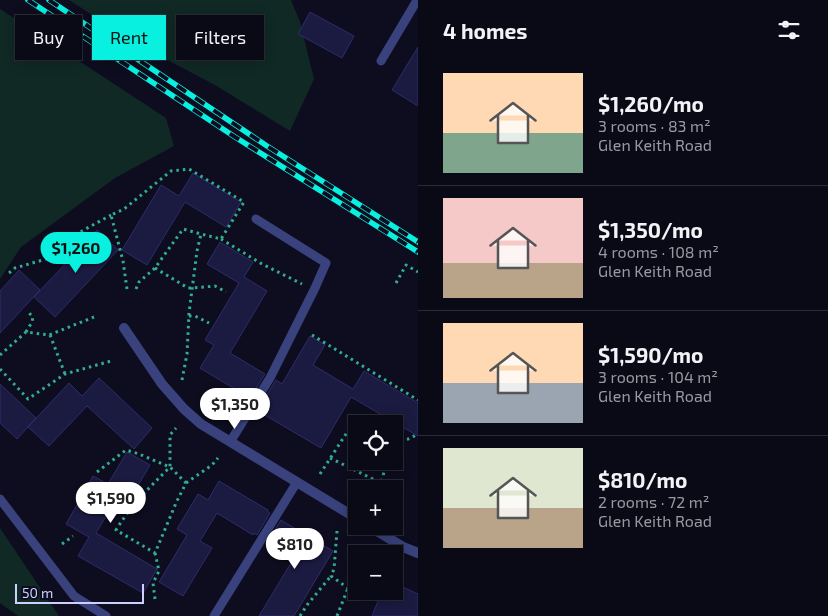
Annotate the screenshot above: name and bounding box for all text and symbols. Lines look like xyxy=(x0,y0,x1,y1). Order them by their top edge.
chip: Buy xyxy=(15,15,82,60)
chip: Rent xyxy=(92,15,166,60)
chip: Filters xyxy=(176,15,264,60)
icon: filters xyxy=(775,16,803,44)
text: 4 homes xyxy=(443,18,527,43)
text: $1,260/mo xyxy=(598,91,704,116)
icon: home xyxy=(483,93,543,153)
text: 3 rooms · 83 m² xyxy=(598,116,711,135)
text: Glen Keith Road xyxy=(598,135,712,154)
text: $1,350/mo xyxy=(598,217,703,242)
icon: home xyxy=(483,218,543,278)
pin: $1,260 xyxy=(35,232,117,274)
text: $1,260 xyxy=(52,238,100,257)
text: 4 rooms · 108 m² xyxy=(598,242,719,261)
text: Glen Keith Road xyxy=(598,261,712,280)
text: $1,590/mo xyxy=(598,342,703,367)
icon: home xyxy=(483,343,543,403)
text: 3 rooms · 104 m² xyxy=(598,367,718,386)
text: Glen Keith Road xyxy=(598,386,712,405)
pin: $1,350 xyxy=(194,388,276,430)
text: $1,350 xyxy=(211,394,259,413)
map controls xyxy=(348,415,403,600)
button: locate xyxy=(348,415,403,470)
text: $810/mo xyxy=(598,467,687,492)
icon: home xyxy=(483,468,543,528)
button: + xyxy=(348,480,403,535)
pin: $1,590 xyxy=(70,482,152,524)
text: $1,590 xyxy=(87,488,135,507)
text: 2 rooms · 72 m² xyxy=(598,492,709,511)
text: Glen Keith Road xyxy=(598,511,712,530)
pin: $810 xyxy=(265,528,325,570)
text: $810 xyxy=(277,534,313,553)
button: − xyxy=(348,545,403,600)
scale bar xyxy=(15,581,144,604)
text: 50 m xyxy=(22,584,53,601)

